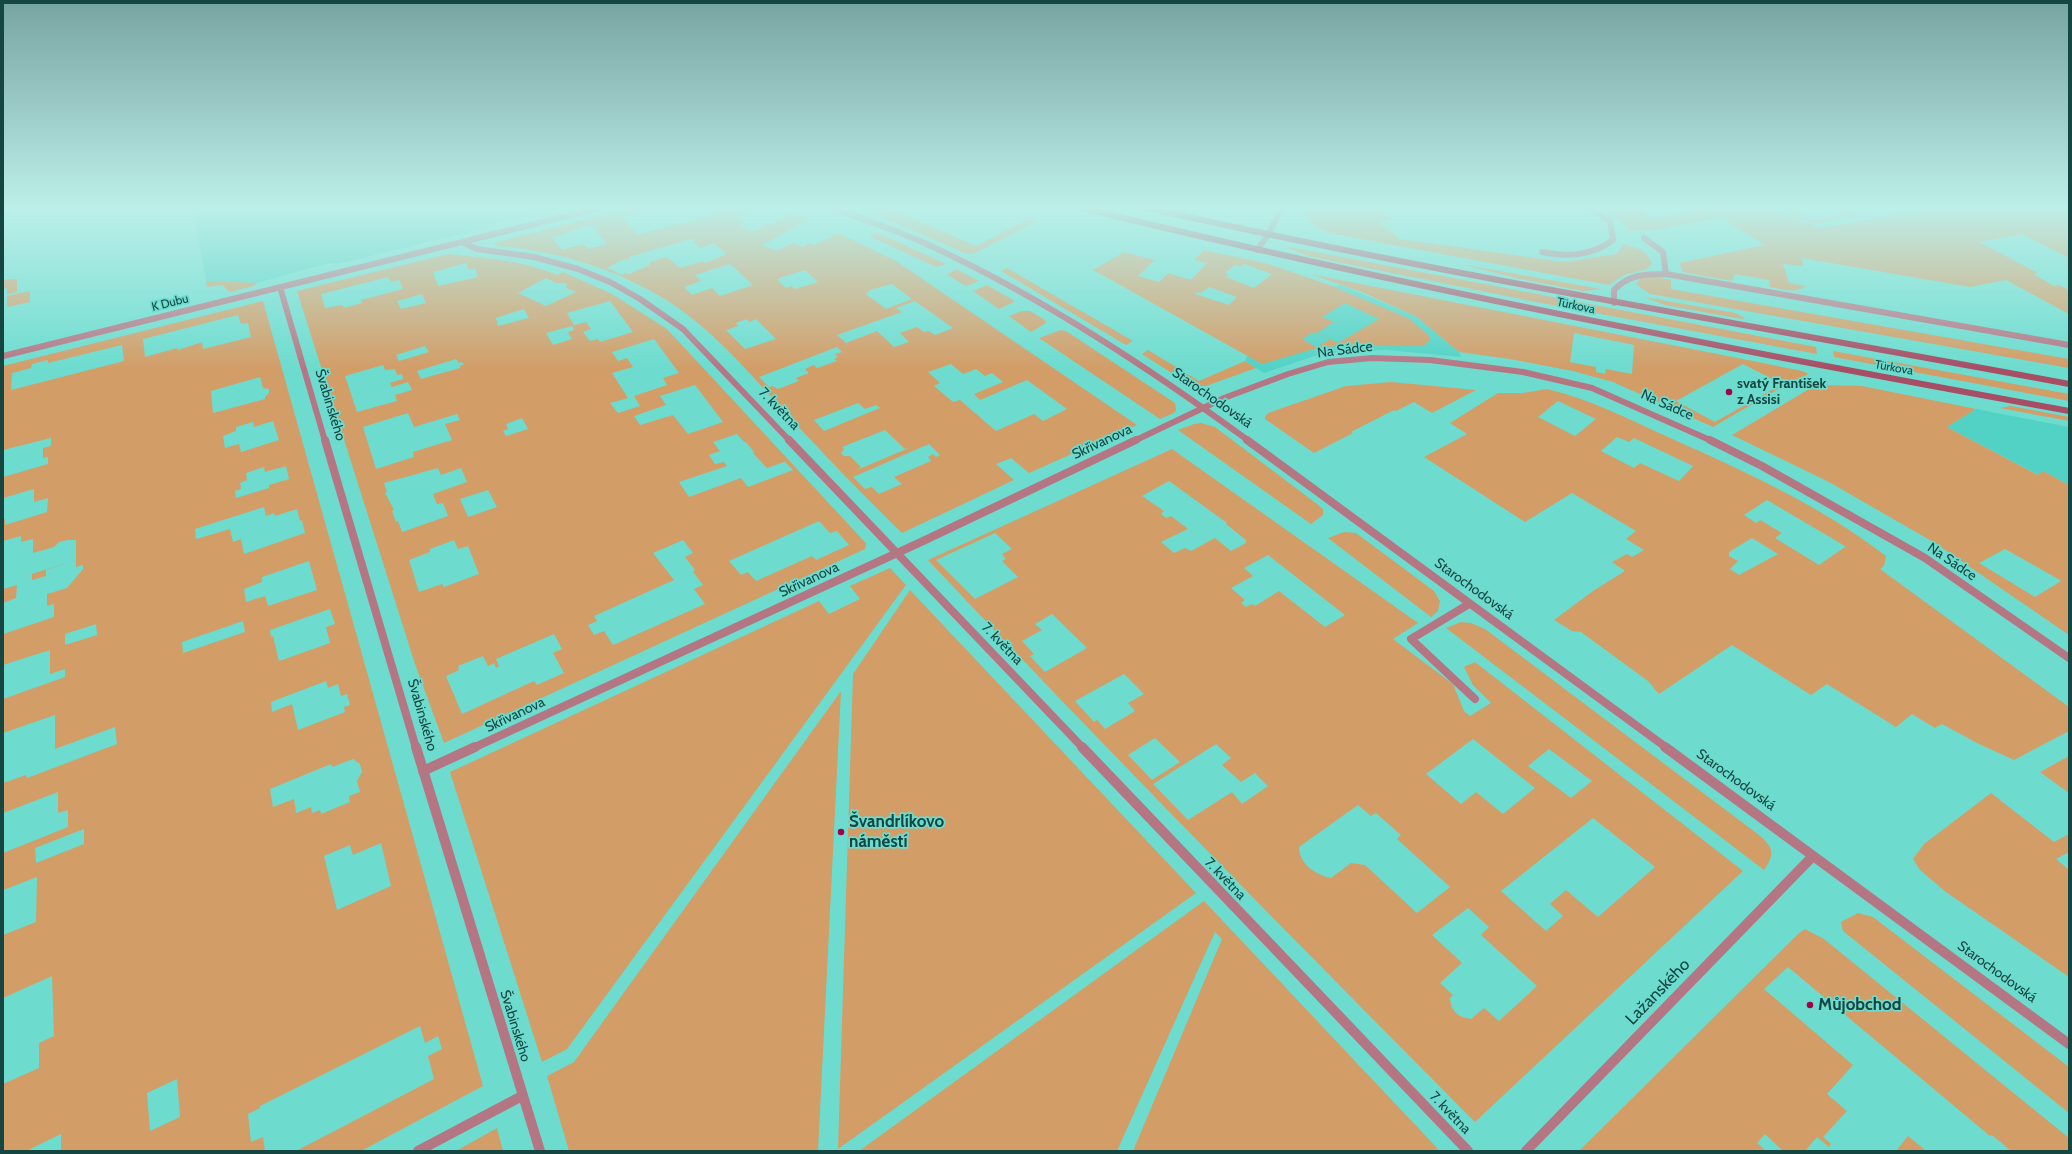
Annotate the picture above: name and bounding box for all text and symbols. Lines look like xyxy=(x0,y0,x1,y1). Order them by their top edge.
street label: K Dubu xyxy=(150,291,190,315)
street label: Türkova xyxy=(1556,295,1596,317)
street label: Na Sádce xyxy=(1316,338,1374,362)
street label: Türkova xyxy=(1874,358,1914,378)
street label: Starochodovská xyxy=(1169,364,1255,432)
street label: Švabinského xyxy=(311,367,349,443)
place label: svatý František z Assisi xyxy=(1737,376,1826,408)
street label: 7. května xyxy=(755,384,803,434)
street label: Na Sádce xyxy=(1638,386,1696,424)
marker: svatý František z Assisi xyxy=(1724,387,1734,397)
street label: Skřivanova xyxy=(1069,421,1135,463)
street label: Na Sádce xyxy=(1924,539,1980,585)
street label: Starochodovská xyxy=(1431,555,1517,623)
street label: Skřivanova xyxy=(776,559,842,601)
street label: 7. května xyxy=(978,619,1026,669)
street label: Švabinského xyxy=(404,677,440,753)
street label: Skřivanova xyxy=(482,694,548,736)
street label: Starochodovská xyxy=(1693,746,1779,814)
place label: Švandrlíkovo náměstí xyxy=(849,812,944,852)
marker: Švandrlíkovo náměstí xyxy=(836,827,846,837)
street label: 7. května xyxy=(1201,854,1249,904)
street label: Starochodovská xyxy=(1954,938,2040,1006)
street label: Lažanského xyxy=(1622,955,1694,1029)
street label: Švabinského xyxy=(496,988,534,1064)
place label: Můjobchod xyxy=(1818,995,1902,1015)
marker: Můjobchod xyxy=(1805,1000,1815,1010)
street label: 7. května xyxy=(1426,1088,1474,1138)

